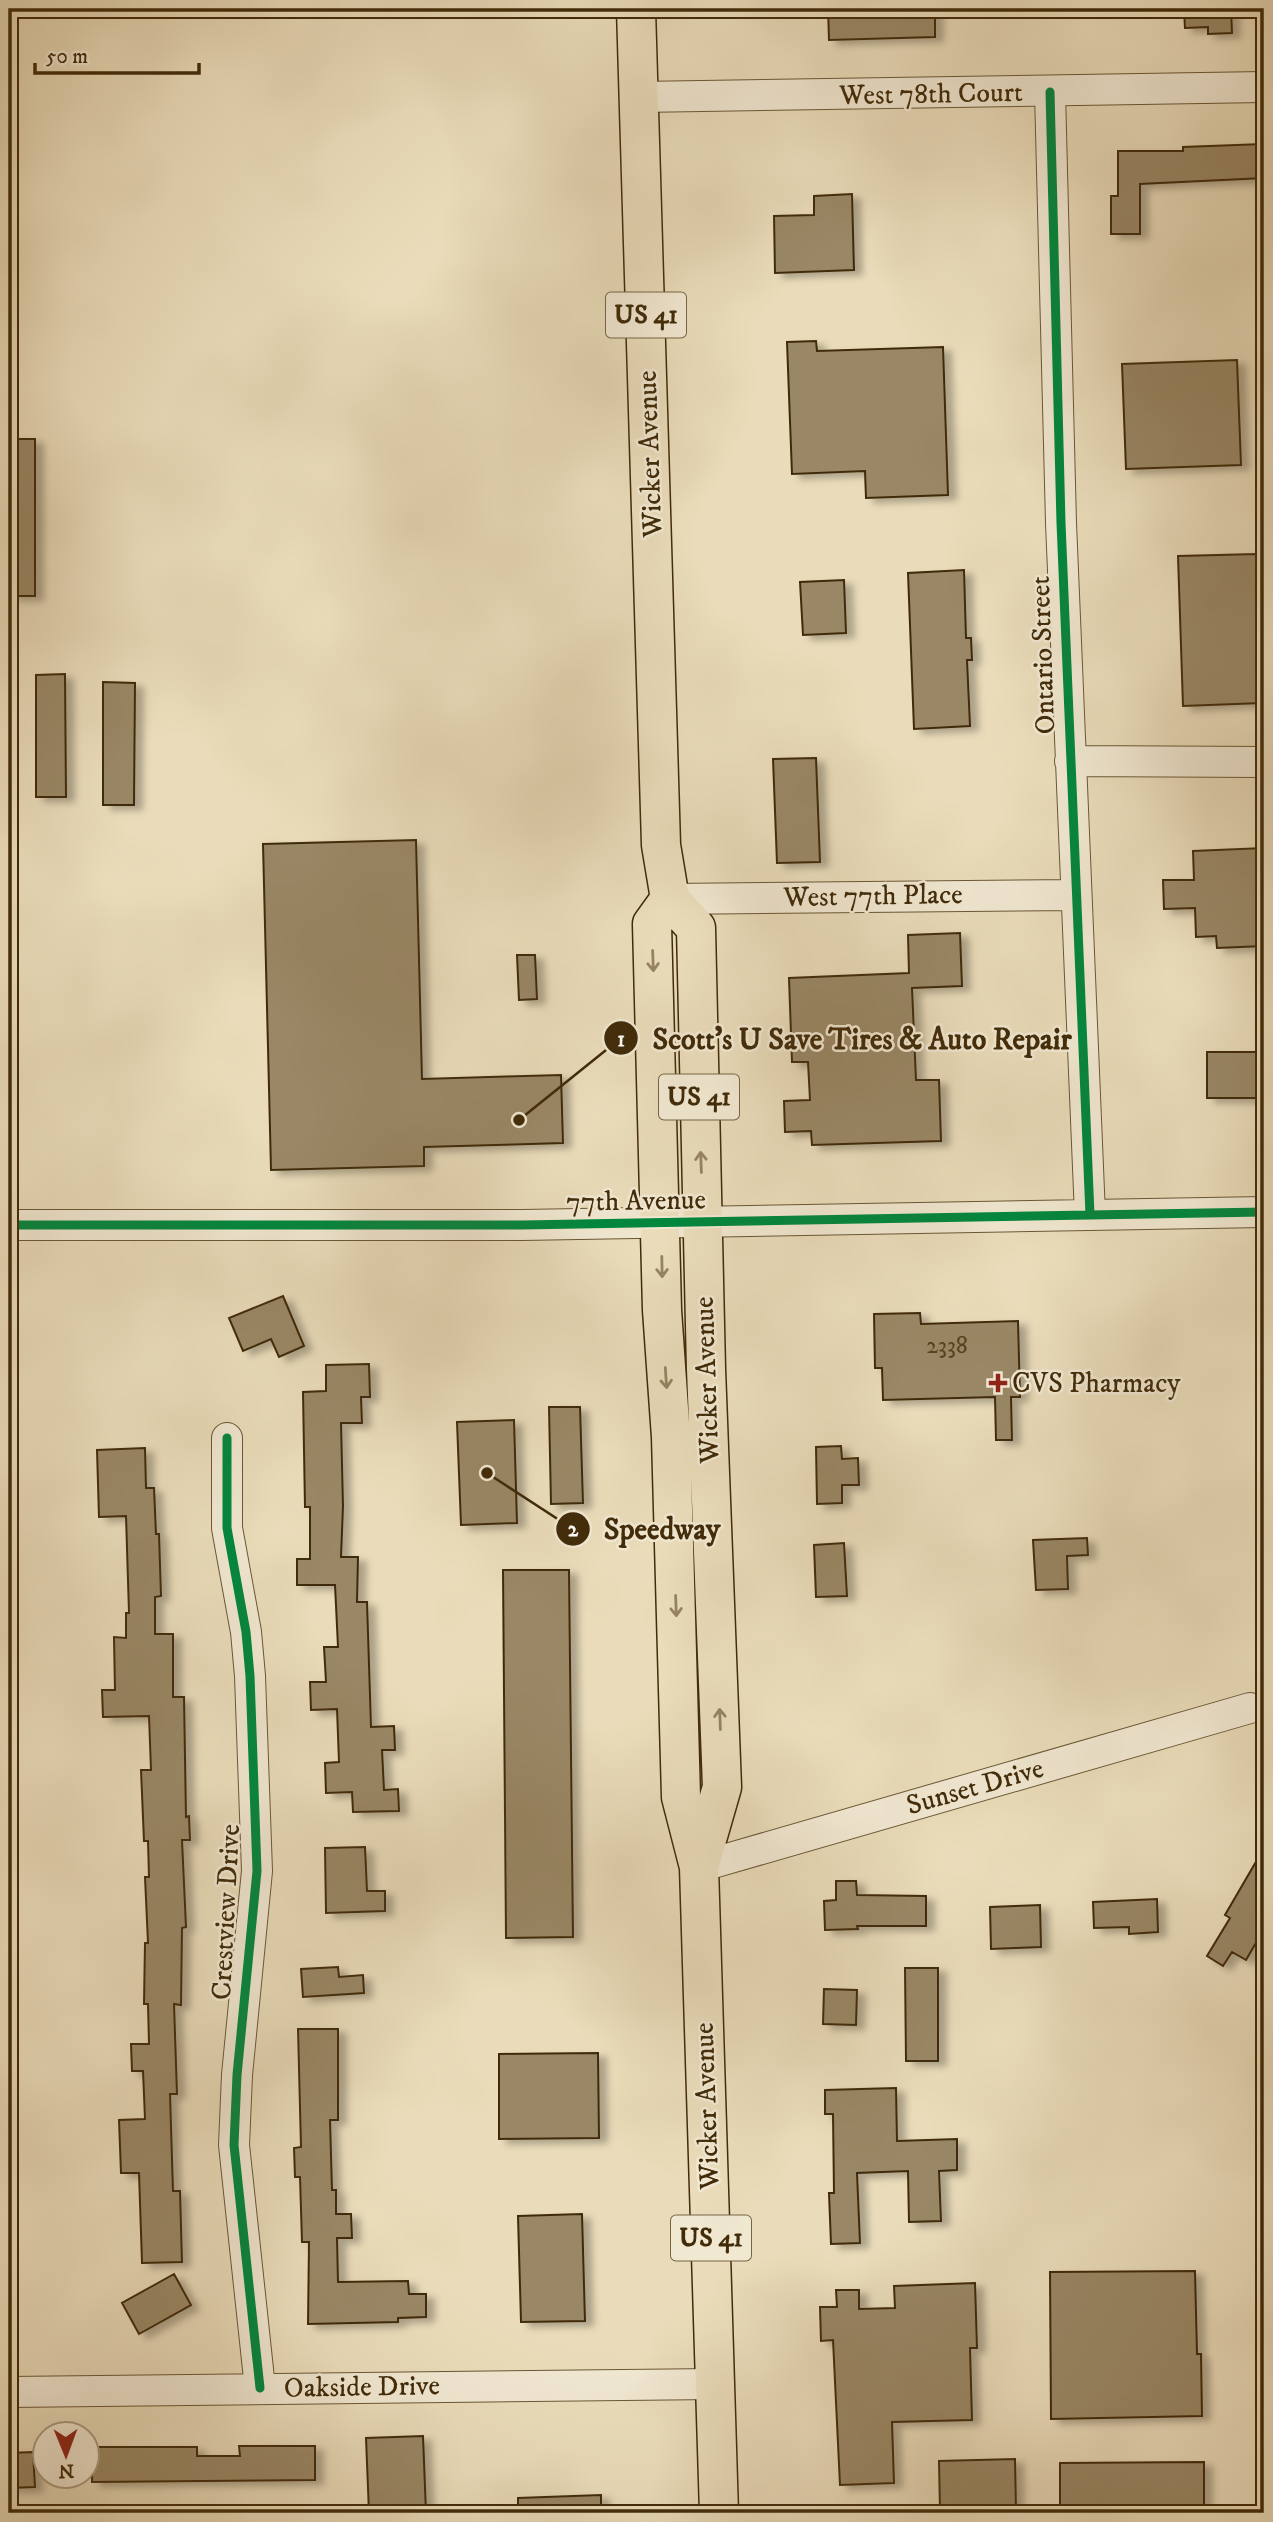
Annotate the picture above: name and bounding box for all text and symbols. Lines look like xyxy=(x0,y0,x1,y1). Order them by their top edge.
scale bar xyxy=(35,32,200,76)
text: 50 m xyxy=(46,44,88,70)
street label: West 78th Court xyxy=(838,75,1023,113)
road number: US 41 xyxy=(606,292,686,338)
street label: Wicker Avenue xyxy=(630,370,670,539)
street label: Ontario Street xyxy=(1023,575,1063,735)
street label: West 77th Place xyxy=(782,877,963,915)
one-way arrow xyxy=(647,950,660,973)
callout: Scott's U Save Tires & Auto Repair xyxy=(603,1013,1086,1064)
text: Scott's U Save Tires & Auto Repair xyxy=(652,1022,1072,1059)
text: 1 xyxy=(617,1027,625,1053)
road number: US 41 xyxy=(659,1074,739,1120)
one-way arrow xyxy=(695,1151,708,1174)
street label: 77th Avenue xyxy=(566,1182,706,1220)
one-way arrow xyxy=(655,1255,668,1278)
street label: Wicker Avenue xyxy=(687,1296,727,1465)
house number: 2338 xyxy=(926,1331,968,1361)
one-way arrow xyxy=(660,1366,673,1389)
place label: CVS Pharmacy xyxy=(1012,1366,1181,1401)
marker: CVS Pharmacy xyxy=(990,1375,1006,1391)
callout: Speedway xyxy=(555,1503,735,1554)
text: Speedway xyxy=(604,1512,721,1549)
text: 2 xyxy=(568,1517,579,1543)
one-way arrow xyxy=(669,1594,682,1617)
one-way arrow xyxy=(713,1708,726,1731)
street label: Sunset Drive xyxy=(902,1751,1048,1823)
street label: Crestview Drive xyxy=(204,1823,248,2001)
street label: Wicker Avenue xyxy=(687,2022,727,2191)
road number: US 41 xyxy=(671,2216,751,2260)
street label: Oakside Drive xyxy=(284,2368,440,2406)
north arrow xyxy=(32,2420,102,2490)
text: N xyxy=(58,2459,74,2482)

